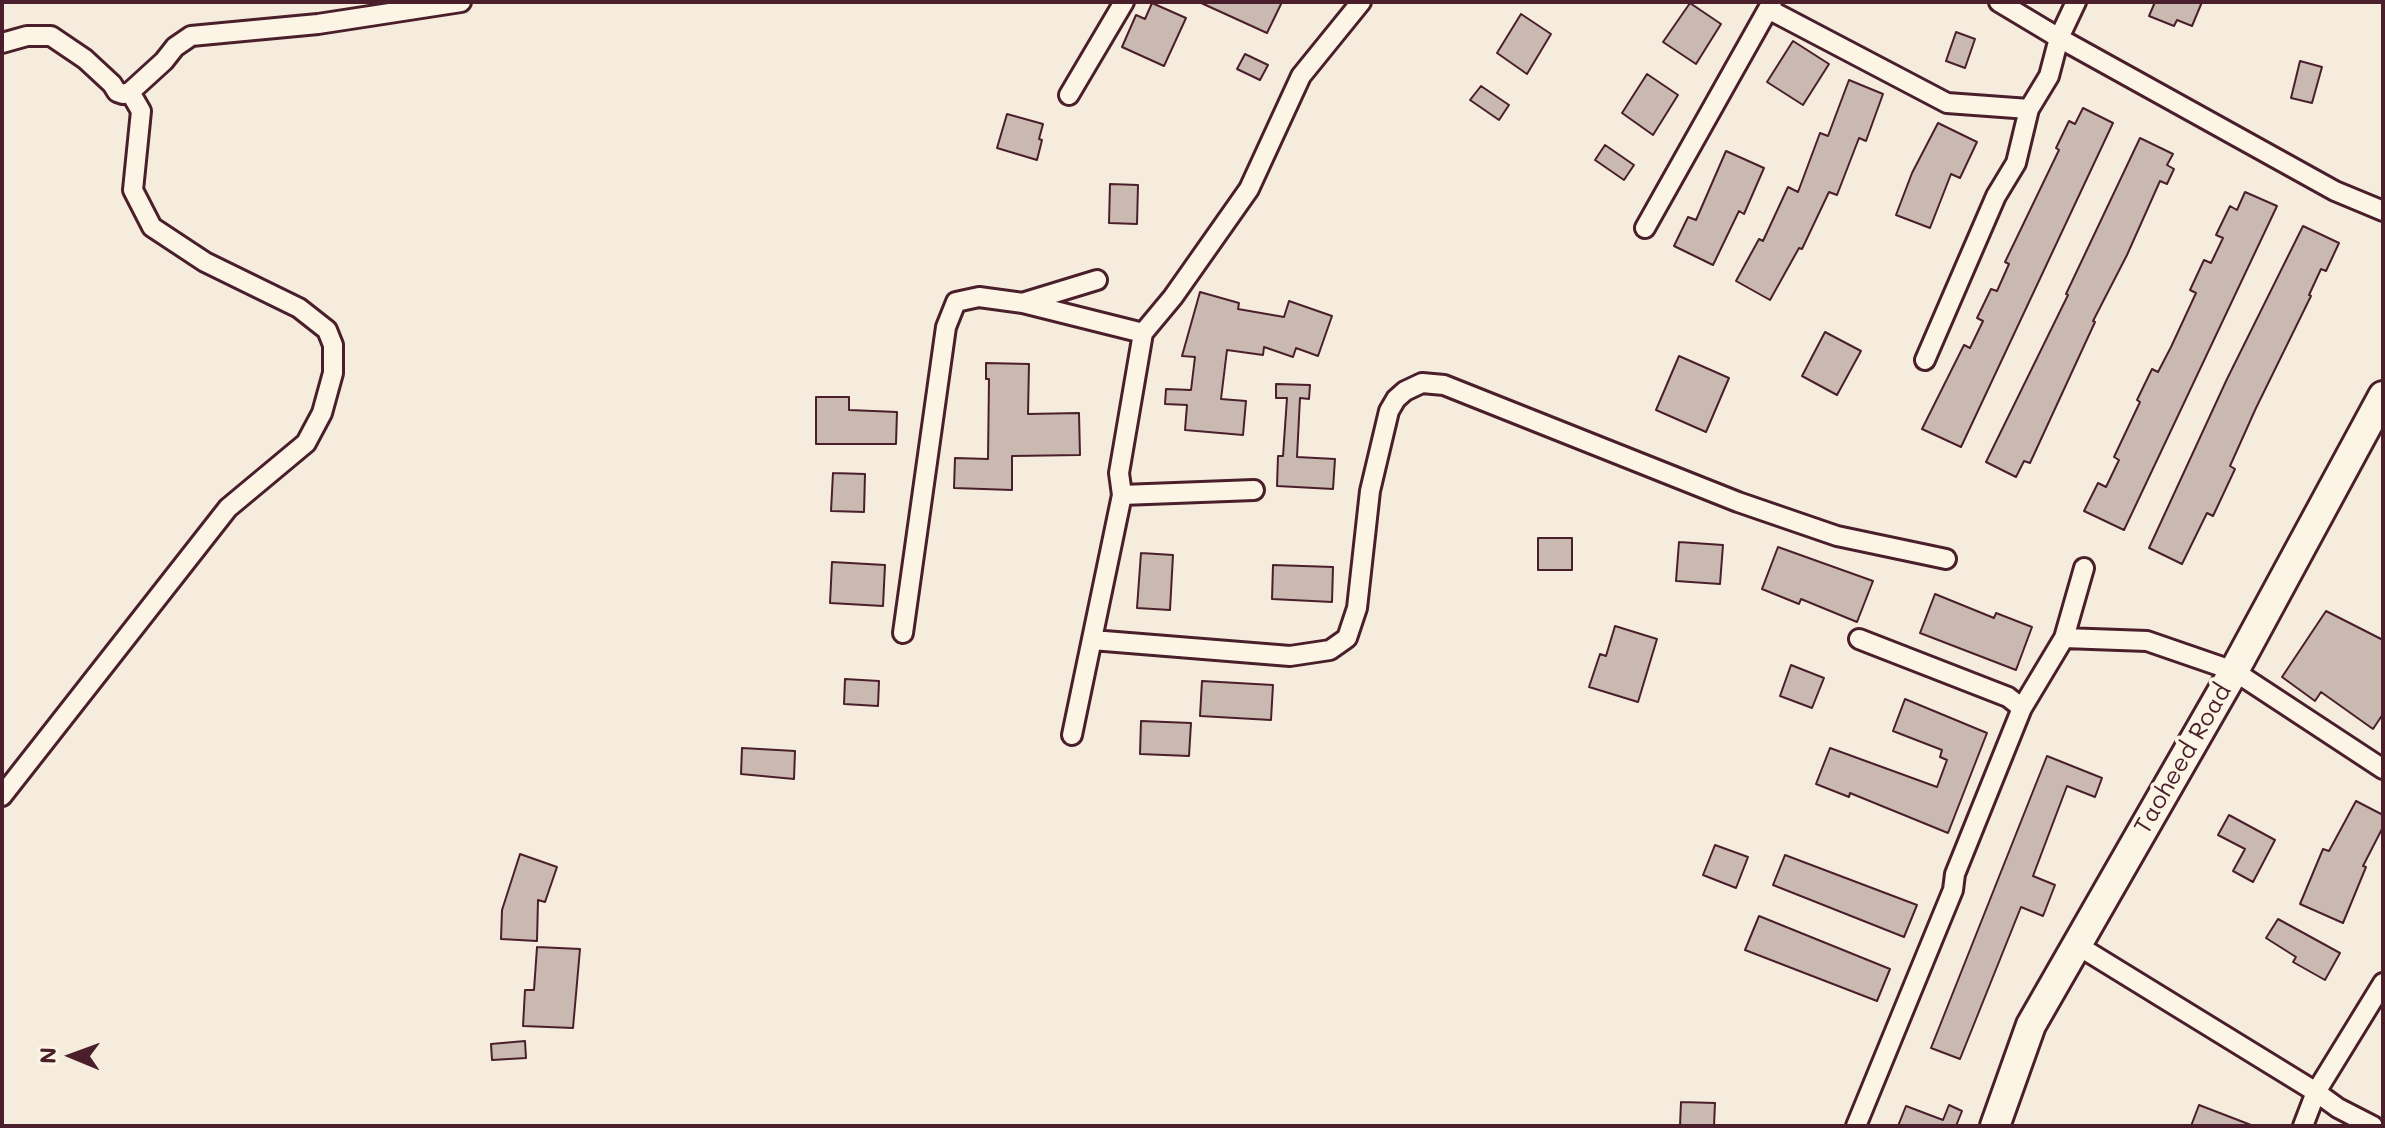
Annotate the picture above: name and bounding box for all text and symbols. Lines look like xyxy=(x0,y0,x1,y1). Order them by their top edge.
street label: Taoheed Road xyxy=(2128,679,2238,839)
north arrow xyxy=(32,1016,112,1096)
text: N xyxy=(33,1047,62,1064)

